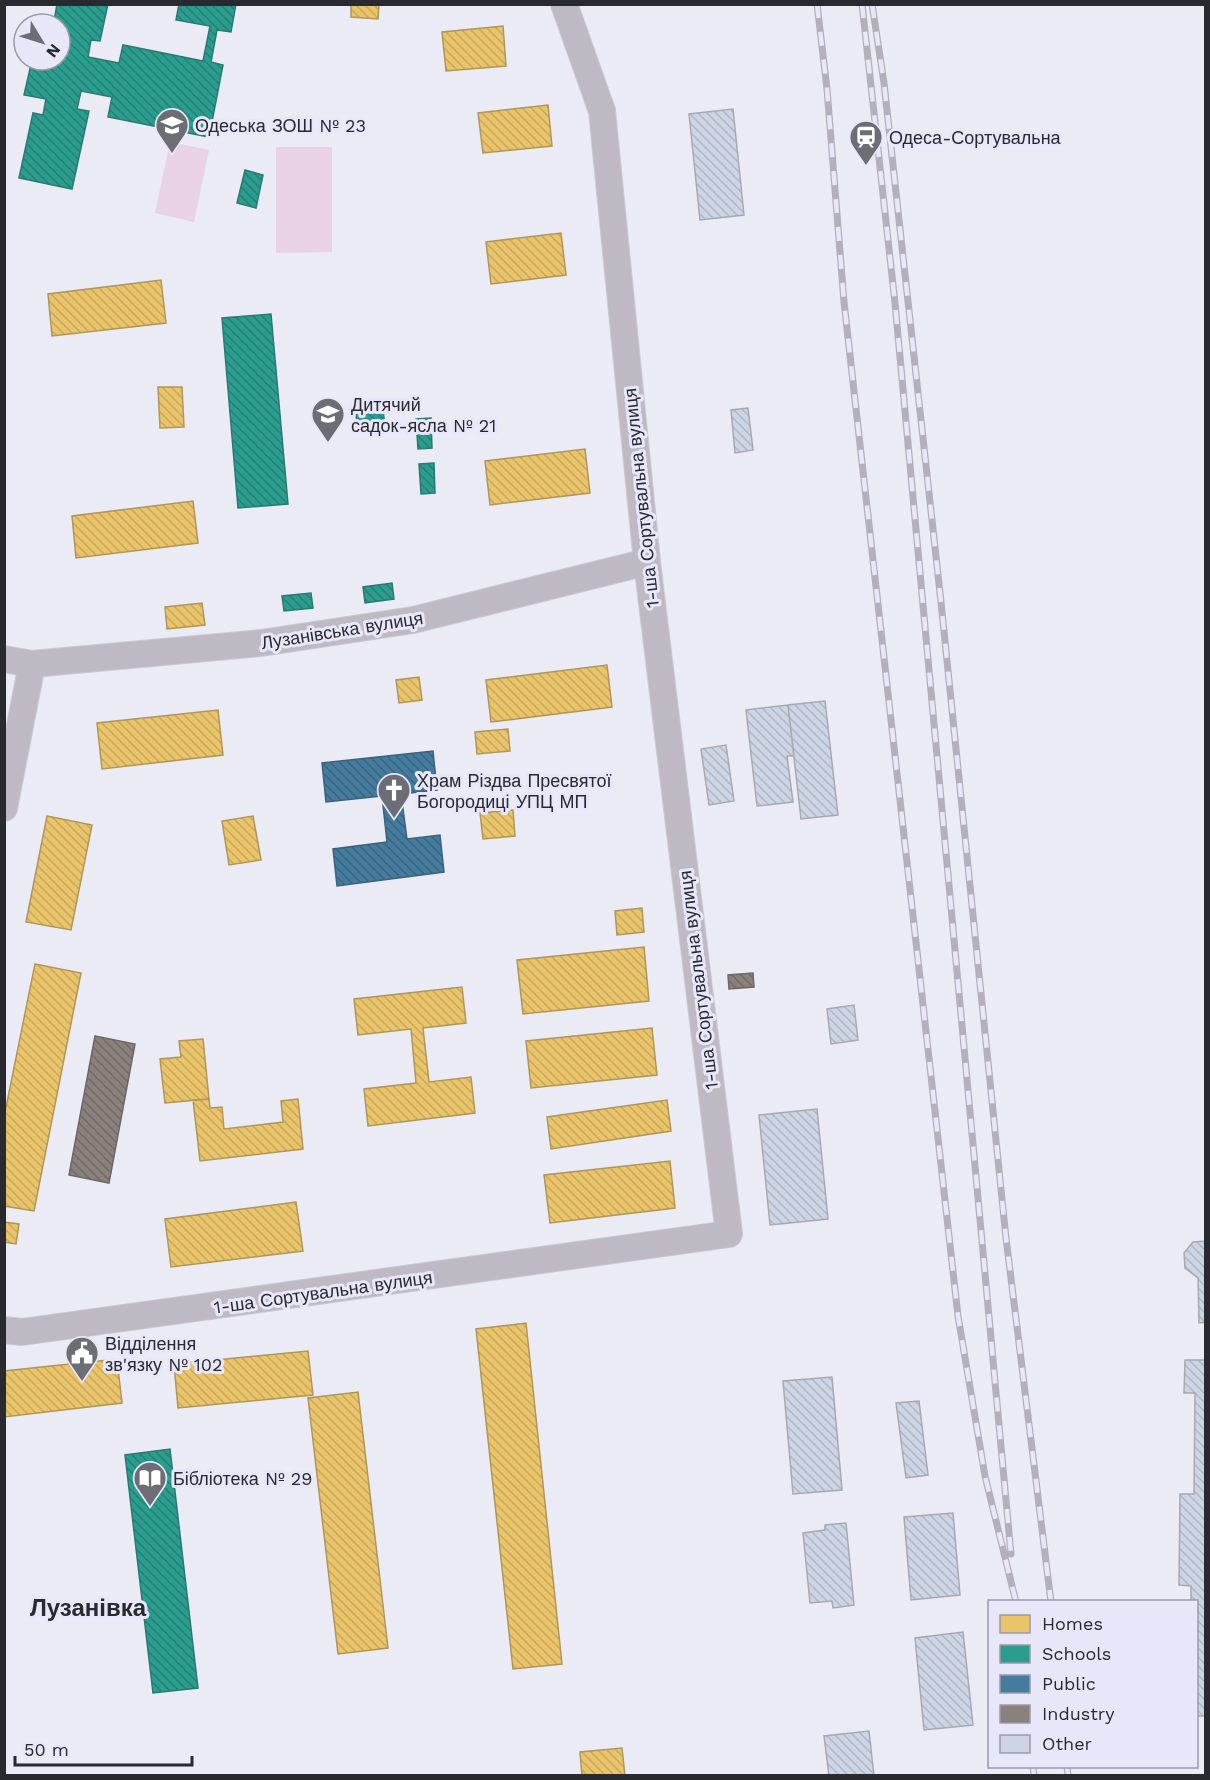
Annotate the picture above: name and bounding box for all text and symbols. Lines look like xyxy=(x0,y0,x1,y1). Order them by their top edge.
north arrow xyxy=(12,12,72,72)
text: N xyxy=(42,40,65,61)
school or university icon: Одеська ЗОШ № 23 xyxy=(154,107,190,154)
place label: Одеська ЗОШ № 23 xyxy=(195,115,366,136)
station icon: Одеса-Сортувальна xyxy=(848,119,884,166)
place label: Одеса-Сортувальна xyxy=(889,127,1062,148)
street label: 1-ша Сортувальна вулиця xyxy=(619,387,663,609)
place label: Дитячий садок-ясла № 21 xyxy=(351,394,496,436)
school or university icon: Дитячий садок-ясла № 21 xyxy=(310,396,346,443)
street label: Лузанівська вулиця xyxy=(259,607,425,653)
place label: Храм Різдва Пресвятої Богородиці УПЦ МП xyxy=(417,770,612,812)
church icon: Храм Різдва Пресвятої Богородиці УПЦ МП xyxy=(376,772,412,819)
street label: 1-ша Сортувальна вулиця xyxy=(674,869,722,1091)
street label: 1-ша Сортувальна вулиця xyxy=(212,1266,434,1318)
place label: Відділення зв'язку № 102 xyxy=(105,1333,222,1375)
public building icon: Відділення зв'язку № 102 xyxy=(64,1335,100,1382)
library icon: Бібліотека № 29 xyxy=(132,1460,168,1507)
place label: Бібліотека № 29 xyxy=(173,1468,312,1489)
district label: Лузанівка xyxy=(30,1594,147,1622)
legend xyxy=(988,1600,1198,1768)
text: Homes xyxy=(1042,1613,1103,1634)
text: Schools xyxy=(1042,1643,1111,1664)
text: Public xyxy=(1042,1673,1096,1694)
text: Industry xyxy=(1042,1703,1115,1724)
scale bar xyxy=(15,1729,192,1767)
text: Other xyxy=(1042,1733,1092,1754)
text: 50 m xyxy=(24,1739,69,1760)

